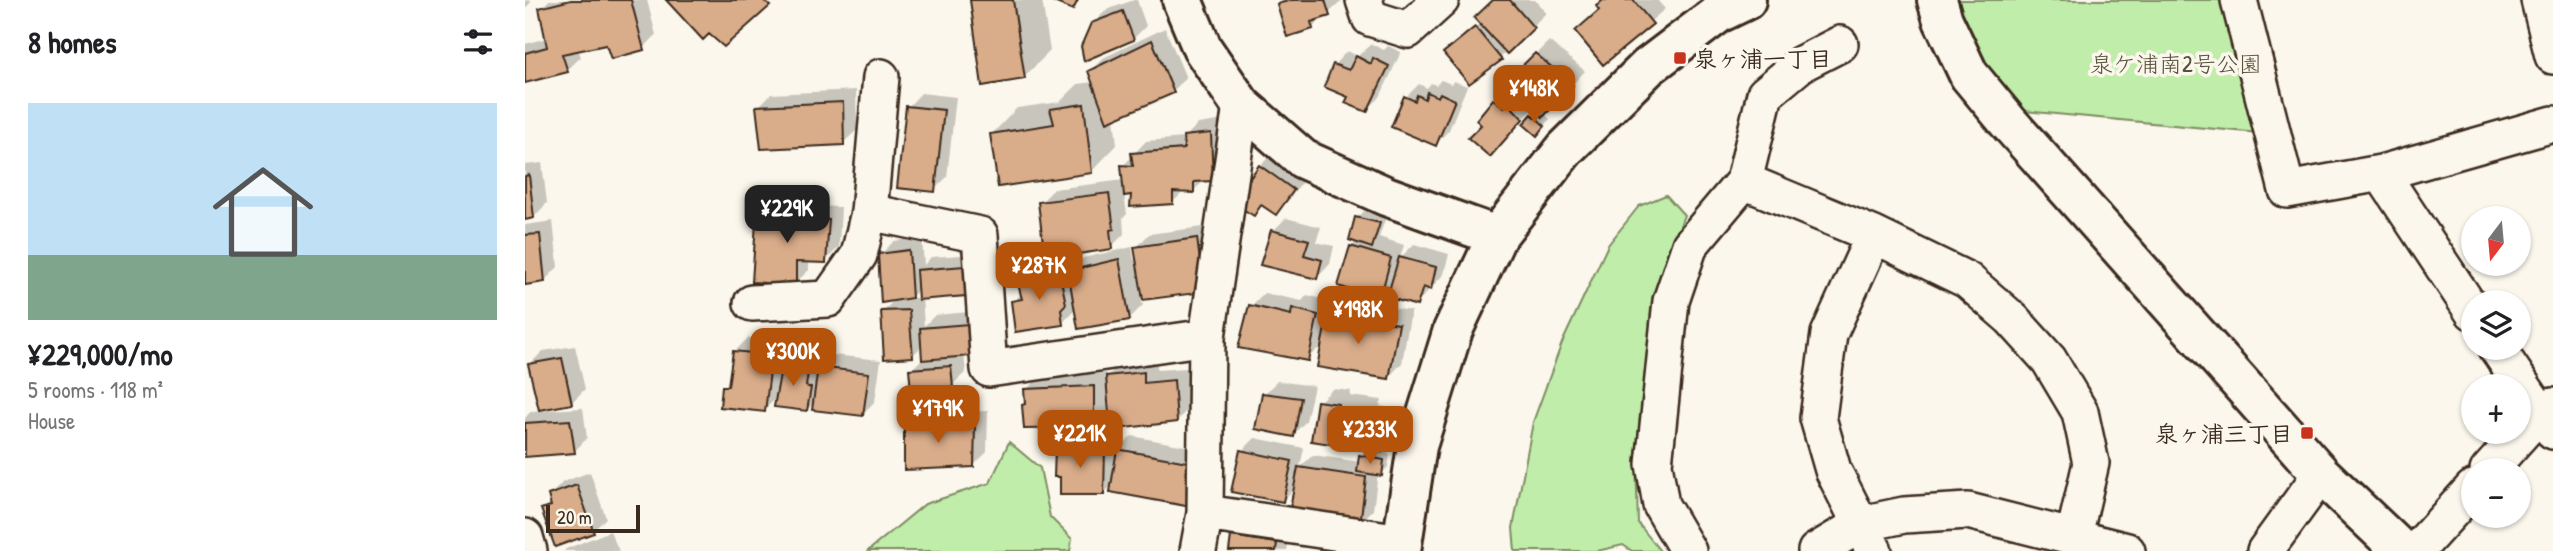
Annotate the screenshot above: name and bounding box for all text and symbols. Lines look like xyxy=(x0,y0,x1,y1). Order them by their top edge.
text: 8 homes xyxy=(28,22,116,62)
icon: filters xyxy=(459,23,497,61)
place label: 泉ヶ浦一丁目 xyxy=(1694,43,1832,74)
park label: 泉ケ浦南2号公園 xyxy=(2090,48,2262,79)
marker: 泉ヶ浦一丁目 xyxy=(1672,50,1688,66)
pin: ¥148K xyxy=(1485,66,1583,125)
text: ¥148K xyxy=(1509,72,1559,103)
icon: home xyxy=(200,149,326,275)
pin: ¥229K xyxy=(738,186,836,245)
text: ¥229K xyxy=(761,192,813,223)
north arrow xyxy=(2461,206,2531,276)
map controls xyxy=(2461,206,2531,528)
pin: ¥287K xyxy=(990,243,1088,302)
text: ¥287K xyxy=(1012,249,1066,280)
pin: ¥198K xyxy=(1309,286,1407,346)
button: layers xyxy=(2461,290,2531,360)
text: ¥198K xyxy=(1333,293,1383,324)
pin: ¥300K xyxy=(744,328,842,388)
text: ¥229,000/mo xyxy=(28,334,173,374)
text: ¥300K xyxy=(766,335,820,366)
text: 5 rooms · 118 m² xyxy=(28,374,163,405)
button: + xyxy=(2461,374,2531,444)
pin: ¥179K xyxy=(889,386,987,445)
text: ¥179K xyxy=(913,392,963,423)
text: House xyxy=(28,405,75,436)
pin: ¥233K xyxy=(1321,406,1419,466)
pin: ¥221K xyxy=(1031,410,1129,470)
text: ¥233K xyxy=(1343,413,1397,444)
text: ¥221K xyxy=(1054,417,1106,448)
place label: 泉ヶ浦三丁目 xyxy=(2155,418,2293,449)
marker: 泉ヶ浦三丁目 xyxy=(2299,425,2315,441)
button: − xyxy=(2461,458,2531,528)
scale bar xyxy=(546,502,641,534)
text: 20 m xyxy=(557,504,592,530)

